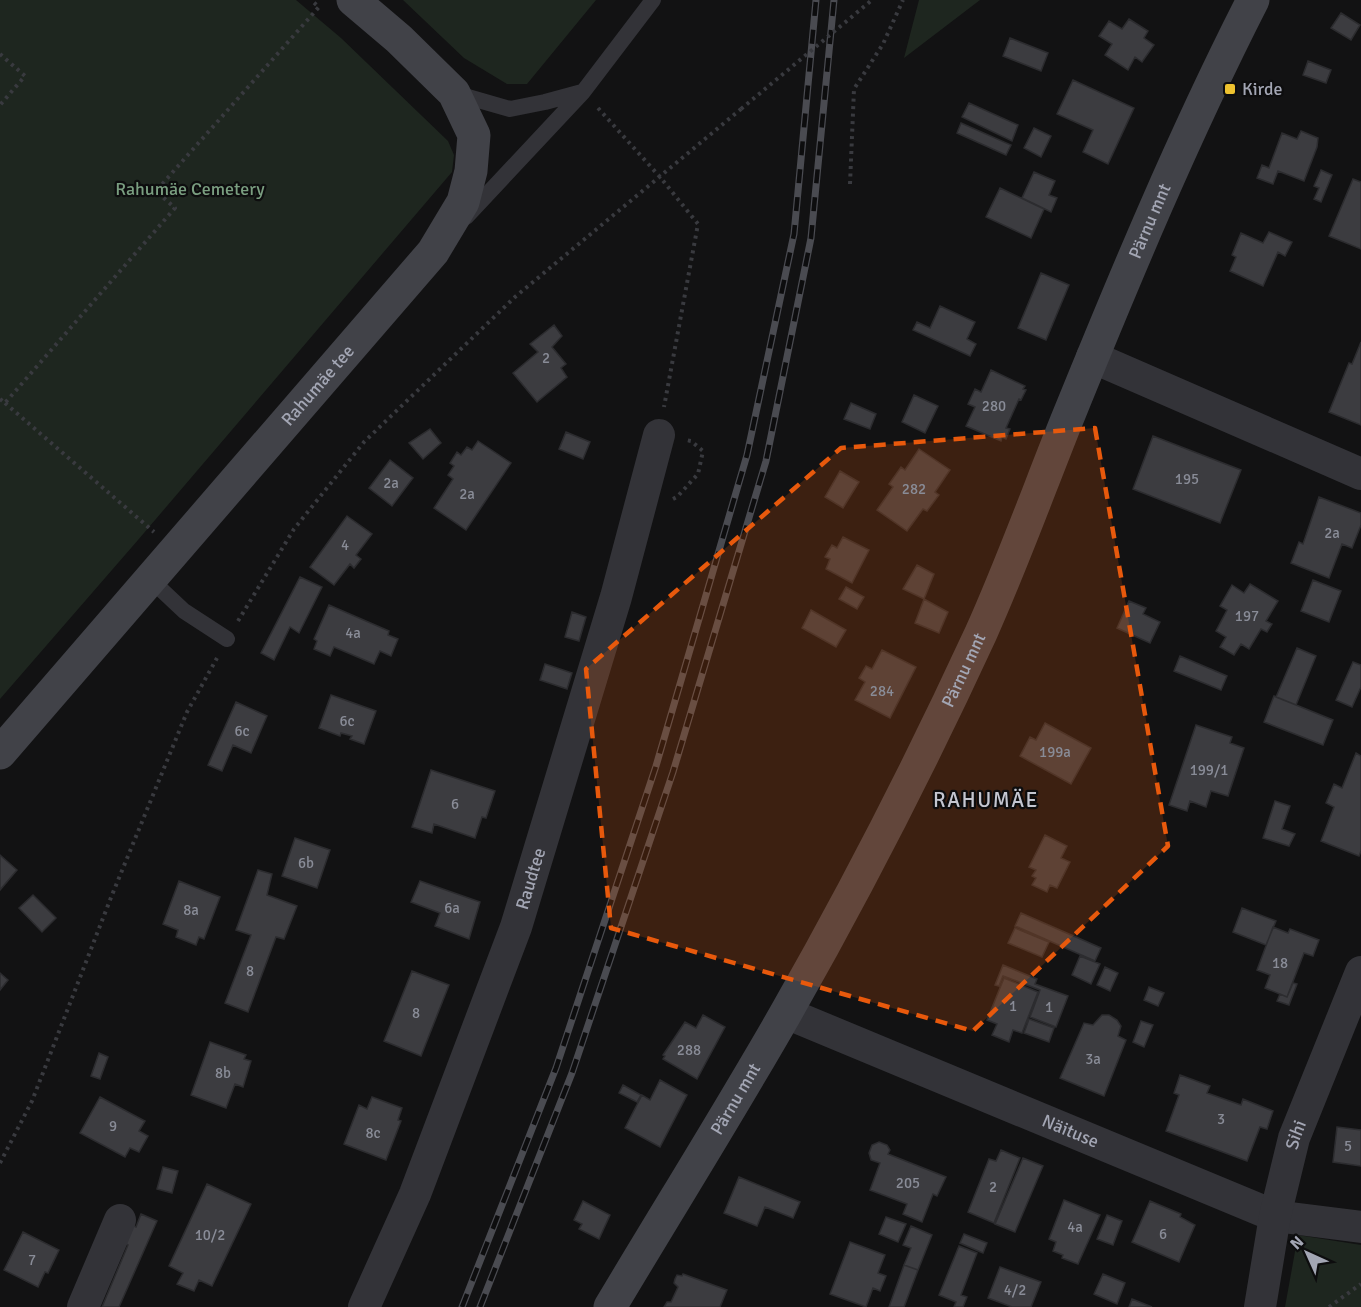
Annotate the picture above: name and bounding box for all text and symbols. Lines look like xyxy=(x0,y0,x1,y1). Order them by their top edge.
place label: Kirde xyxy=(1242,78,1283,100)
marker: Kirde xyxy=(1223,82,1237,96)
park label: Rahumäe Cemetery xyxy=(115,178,265,200)
street label: Pärnu mnt xyxy=(1124,180,1176,262)
street label: Rahumäe tee xyxy=(277,340,359,430)
house number: 2 xyxy=(542,349,550,367)
house number: 280 xyxy=(982,397,1006,415)
house number: 195 xyxy=(1175,470,1199,488)
house number: 2a xyxy=(383,474,399,492)
house number: 282 xyxy=(902,480,926,498)
house number: 2a xyxy=(459,485,475,503)
house number: 2a xyxy=(1324,524,1340,542)
house number: 4 xyxy=(341,536,349,554)
house number: 197 xyxy=(1235,607,1259,625)
house number: 4a xyxy=(345,624,361,642)
street label: Pärnu mnt xyxy=(937,629,991,711)
house number: 284 xyxy=(870,682,894,700)
house number: 6c xyxy=(339,712,355,730)
house number: 6c xyxy=(234,722,250,740)
house number: 199a xyxy=(1039,743,1071,761)
house number: 199/1 xyxy=(1190,761,1228,779)
district label: RAHUMÄE xyxy=(933,787,1039,813)
house number: 6 xyxy=(451,795,459,813)
street label: Raudtee xyxy=(511,845,550,912)
house number: 6b xyxy=(298,854,314,872)
house number: 6a xyxy=(444,899,460,917)
house number: 8a xyxy=(183,901,199,919)
house number: 18 xyxy=(1272,954,1288,972)
house number: 8 xyxy=(246,962,254,980)
house number: 1 xyxy=(1009,997,1017,1015)
house number: 1 xyxy=(1045,998,1053,1016)
house number: 8 xyxy=(412,1004,420,1022)
house number: 288 xyxy=(677,1041,701,1059)
house number: 3a xyxy=(1085,1050,1101,1068)
street label: Pärnu mnt xyxy=(706,1059,765,1139)
house number: 8b xyxy=(215,1064,231,1082)
street label: Näituse xyxy=(1039,1110,1102,1153)
house number: 3 xyxy=(1217,1110,1225,1128)
house number: 9 xyxy=(109,1117,117,1135)
street label: Sihi xyxy=(1281,1117,1311,1152)
house number: 8c xyxy=(365,1124,381,1142)
house number: 5 xyxy=(1344,1137,1352,1155)
house number: 205 xyxy=(896,1174,920,1192)
house number: 2 xyxy=(989,1178,997,1196)
house number: 4a xyxy=(1067,1218,1083,1236)
north arrow xyxy=(1277,1223,1337,1283)
house number: 6 xyxy=(1159,1225,1167,1243)
house number: 10/2 xyxy=(195,1226,225,1244)
text: N xyxy=(1286,1232,1308,1254)
house number: 7 xyxy=(28,1251,36,1269)
house number: 4/2 xyxy=(1004,1281,1026,1299)

